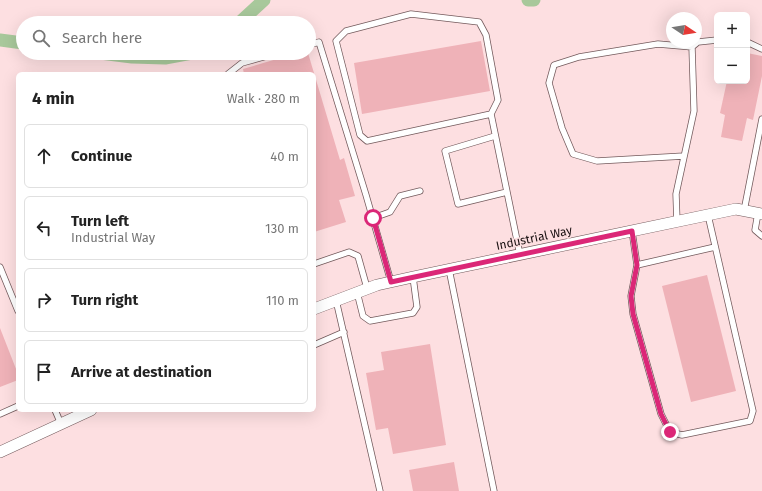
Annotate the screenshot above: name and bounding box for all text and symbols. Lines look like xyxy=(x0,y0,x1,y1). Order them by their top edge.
north arrow xyxy=(666,12,702,48)
map controls xyxy=(714,12,750,84)
button: + xyxy=(714,12,750,48)
search box xyxy=(16,16,316,60)
icon: search xyxy=(30,27,52,49)
text: Search here xyxy=(62,29,142,47)
button: − xyxy=(714,48,750,84)
text: 4 min xyxy=(32,88,75,109)
text: Walk · 280 m xyxy=(227,91,300,106)
icon: ahead xyxy=(33,145,55,167)
text: Continue xyxy=(71,147,132,165)
text: 40 m xyxy=(270,149,299,164)
route start xyxy=(364,209,382,227)
text: Turn left xyxy=(71,212,129,230)
icon: left xyxy=(33,217,55,239)
text: 130 m xyxy=(265,221,299,236)
street label: Industrial Way xyxy=(495,223,573,253)
text: Industrial Way xyxy=(71,230,155,245)
icon: right xyxy=(33,289,55,311)
text: Turn right xyxy=(71,291,138,309)
text: 110 m xyxy=(266,293,299,308)
icon: arrive xyxy=(33,361,55,383)
text: Arrive at destination xyxy=(71,363,212,381)
route end xyxy=(661,423,679,441)

